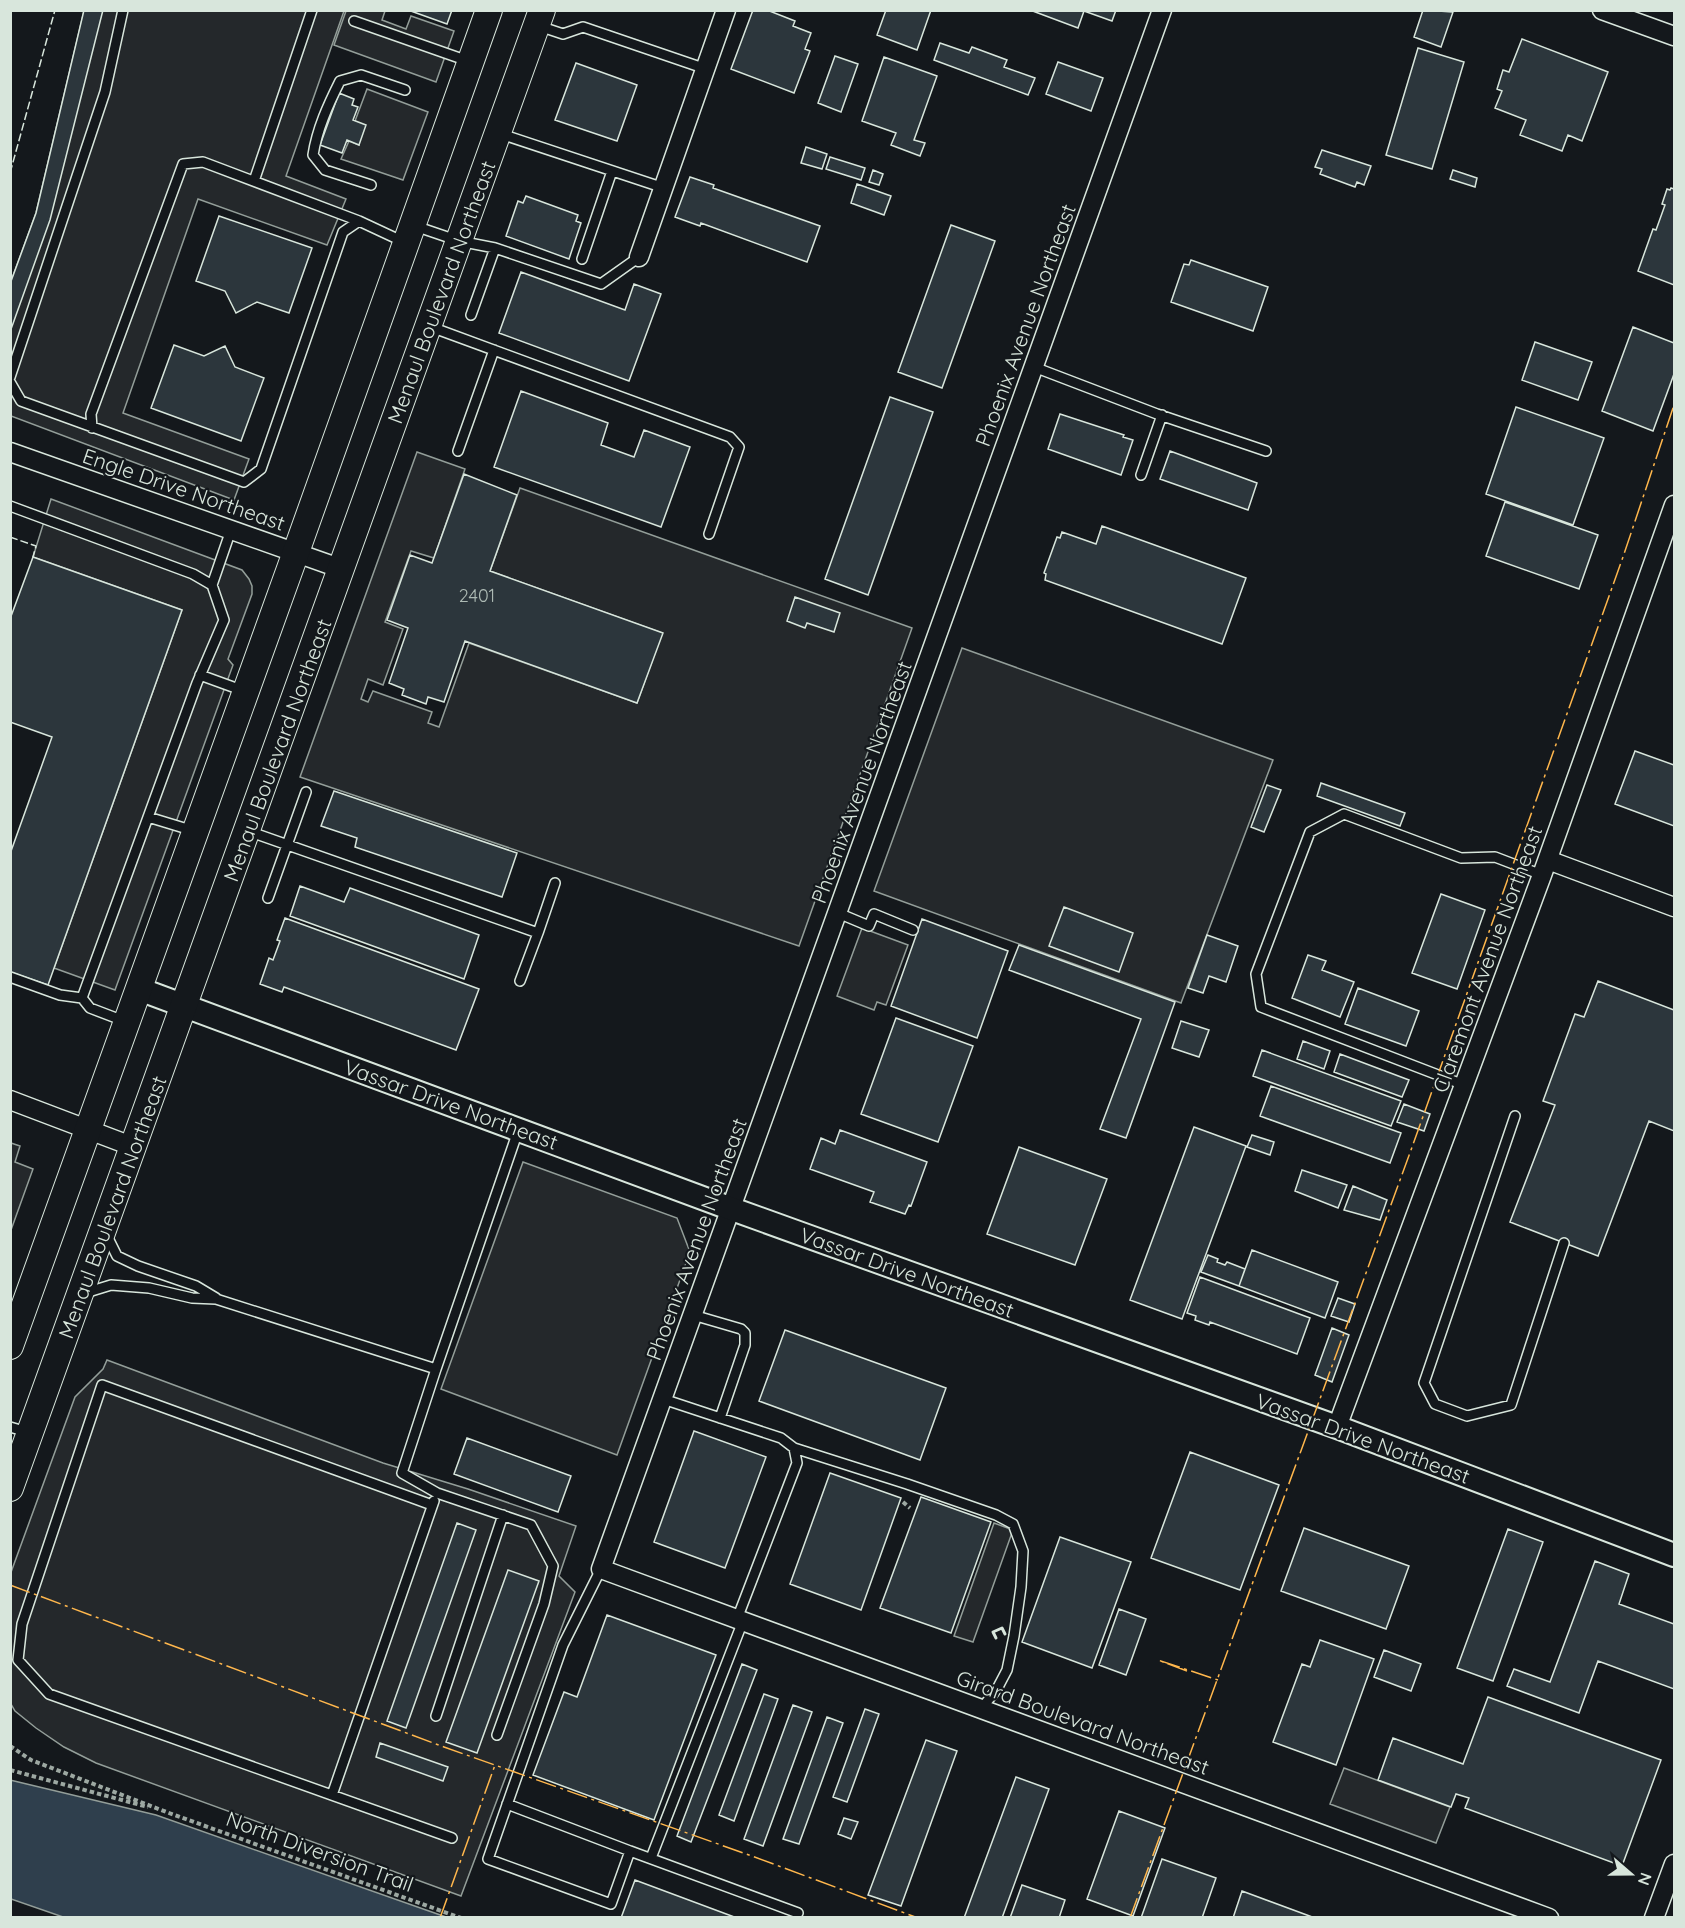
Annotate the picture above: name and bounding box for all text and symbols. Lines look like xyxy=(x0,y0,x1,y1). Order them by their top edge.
street label: Menaul Boulevard Northeast xyxy=(381,157,501,427)
street label: Phoenix Avenue Northeast xyxy=(969,200,1081,450)
street label: Engle Drive Northeast xyxy=(79,442,289,536)
house number: 2401 xyxy=(459,584,495,607)
street label: Menaul Boulevard Northeast xyxy=(217,615,337,885)
street label: Phoenix Avenue Northeast xyxy=(805,657,917,907)
street label: Claremont Avenue Northeast xyxy=(1427,822,1547,1096)
street label: Vassar Drive Northeast xyxy=(340,1053,562,1155)
street label: Menaul Boulevard Northeast xyxy=(52,1072,172,1342)
street label: Phoenix Avenue Northeast xyxy=(640,1114,752,1364)
street label: Vassar Drive Northeast xyxy=(796,1221,1018,1323)
street label: Vassar Drive Northeast xyxy=(1252,1387,1474,1489)
street label: Girard Boulevard Northeast xyxy=(953,1664,1213,1780)
street label: North Diversion Trail xyxy=(223,1805,417,1897)
north arrow xyxy=(1601,1844,1661,1904)
text: N xyxy=(1634,1870,1657,1888)

